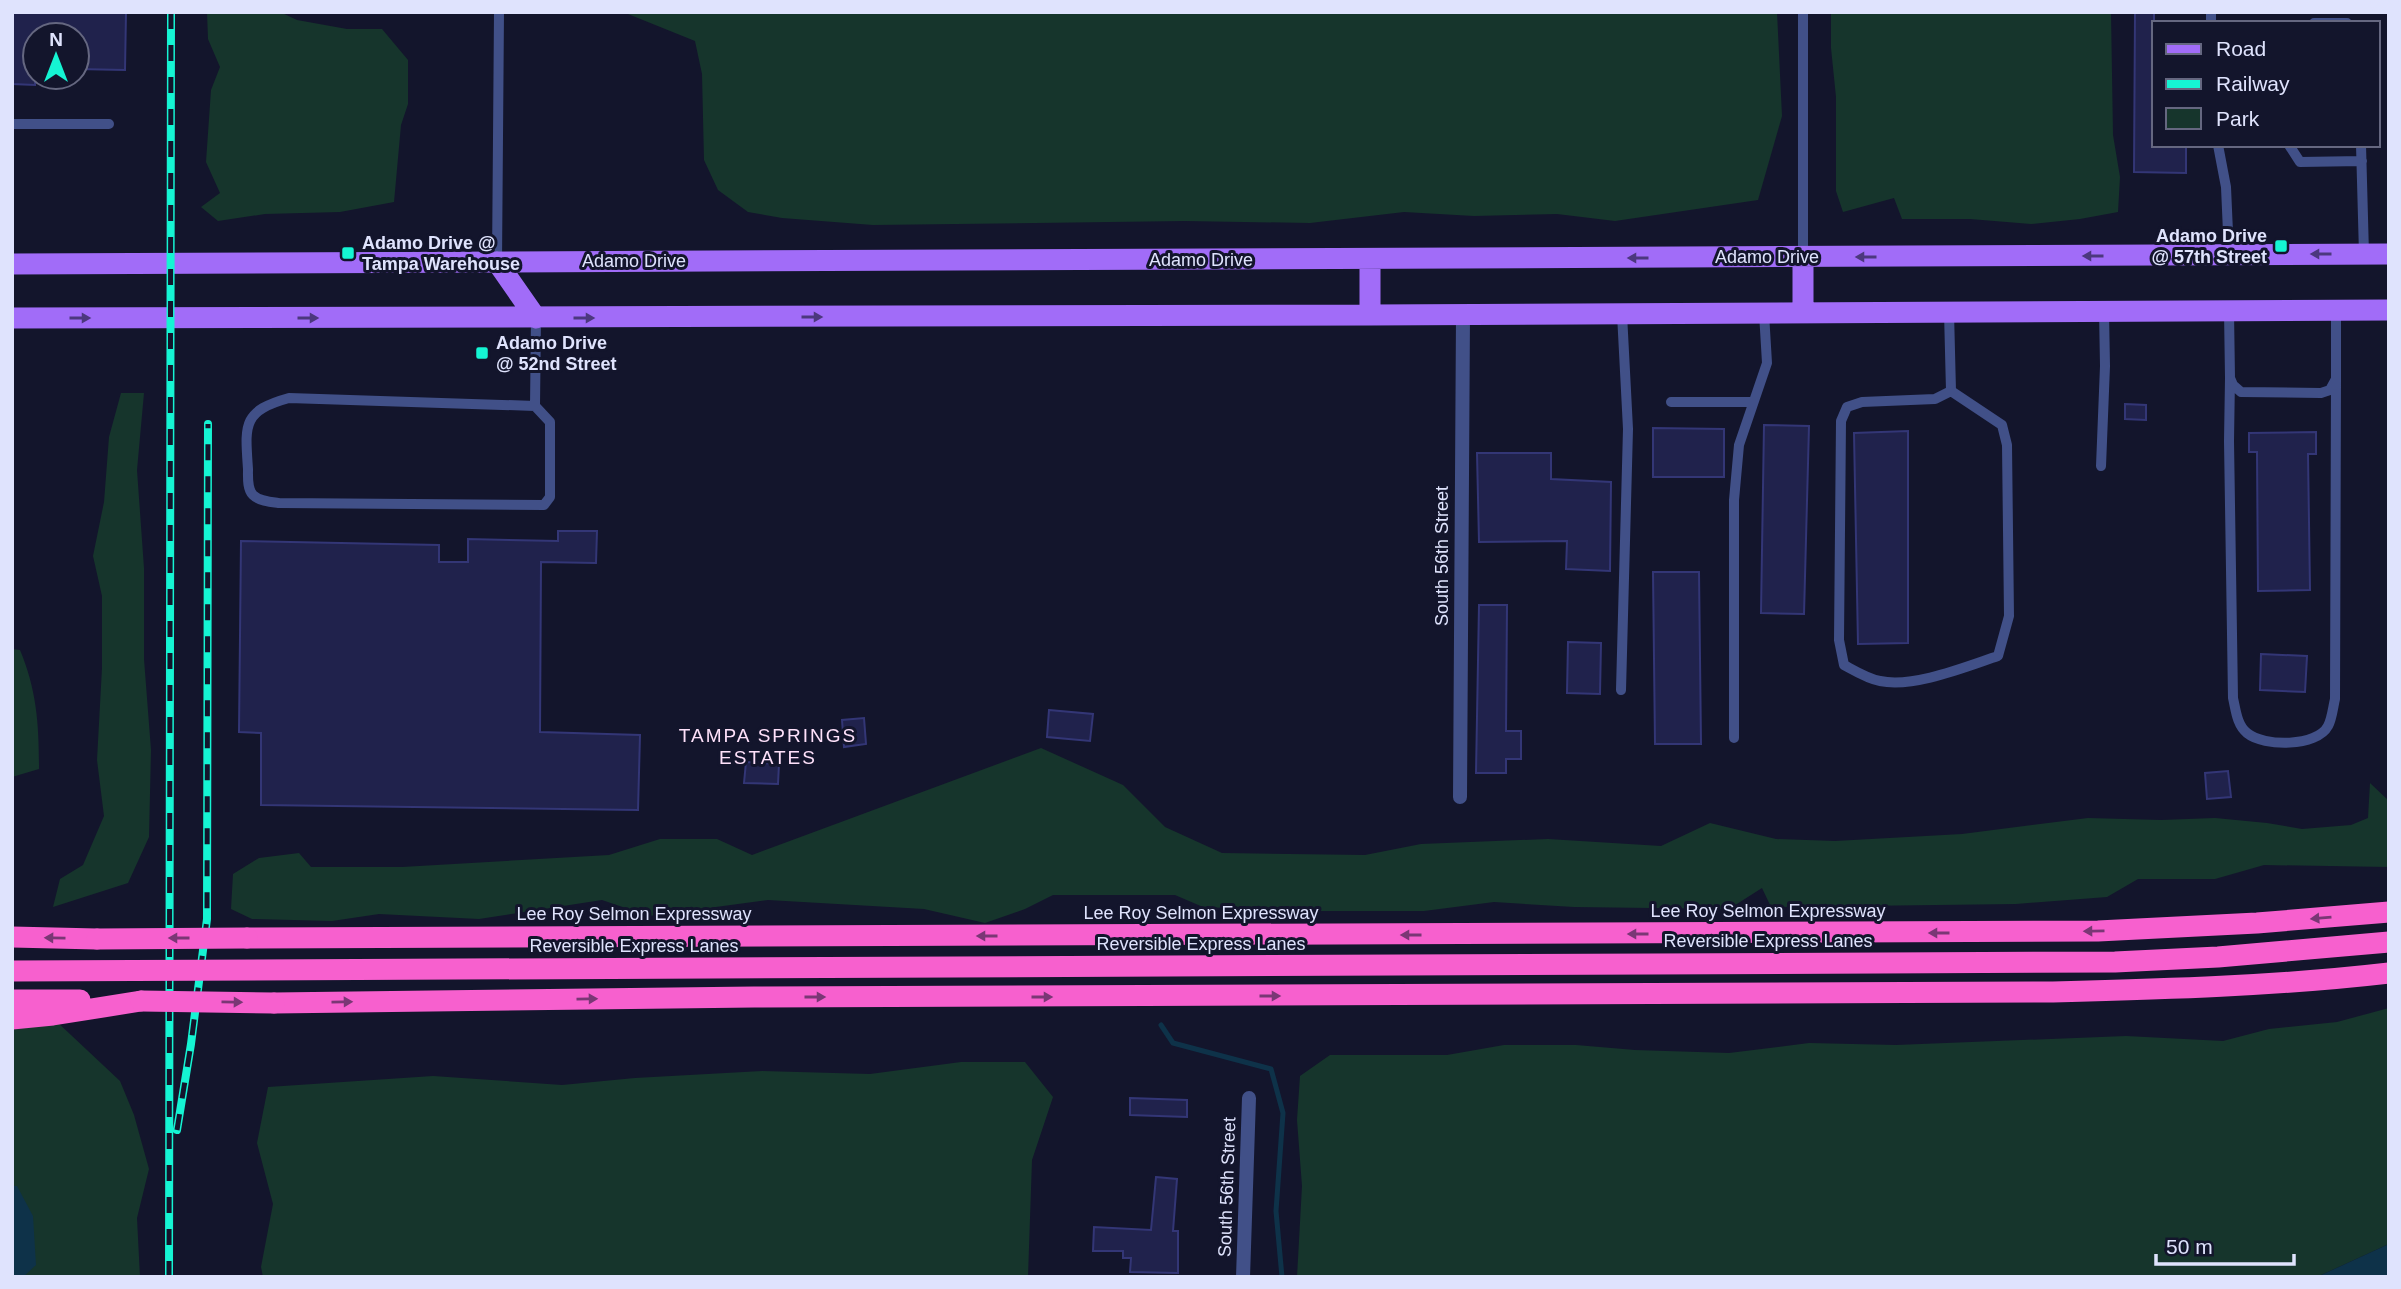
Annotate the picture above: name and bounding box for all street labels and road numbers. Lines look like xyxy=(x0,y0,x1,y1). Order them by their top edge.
street label: Adamo Drive xyxy=(1715,247,1819,267)
street label: Adamo Drive xyxy=(1149,250,1253,270)
street label: Adamo Drive xyxy=(582,251,686,271)
street label: South 56th Street xyxy=(1432,486,1452,626)
street label: Lee Roy Selmon Expressway xyxy=(1650,901,1886,921)
street label: Lee Roy Selmon Expressway xyxy=(1083,903,1319,923)
street label: Lee Roy Selmon Expressway xyxy=(516,904,752,924)
street label: Reversible Express Lanes xyxy=(1663,931,1873,951)
street label: Reversible Express Lanes xyxy=(1096,934,1306,954)
street label: Reversible Express Lanes xyxy=(529,936,739,956)
street label: South 56th Street xyxy=(1215,1117,1239,1257)

